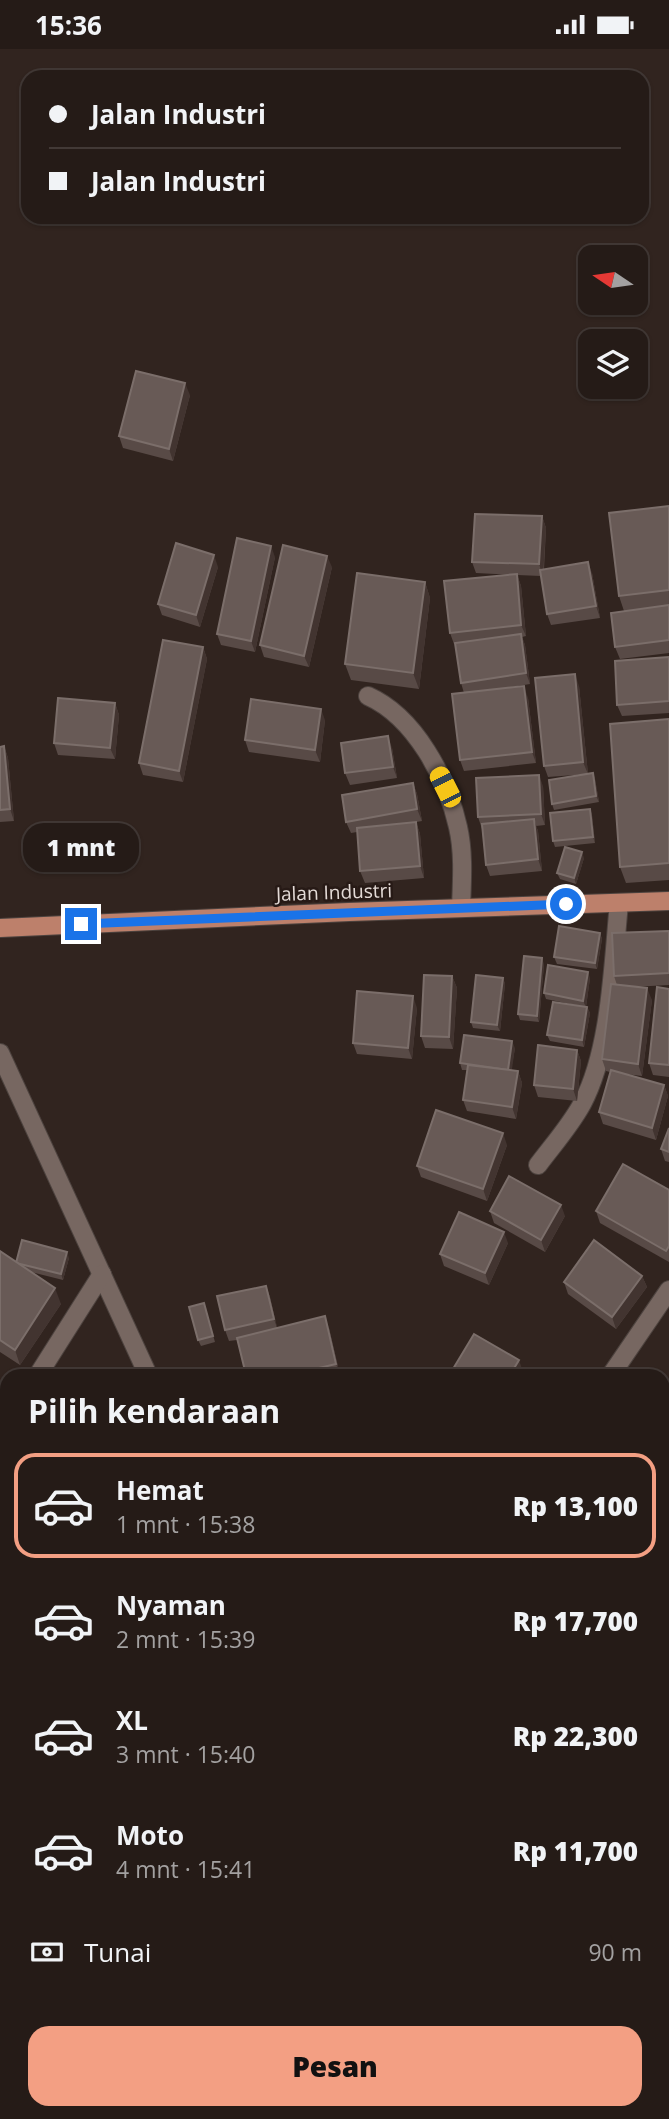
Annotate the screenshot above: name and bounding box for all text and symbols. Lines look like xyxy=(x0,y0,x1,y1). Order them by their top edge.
text: 15:36 xyxy=(35,7,102,43)
text: Jalan Industri xyxy=(91,96,266,132)
text: Jalan Industri xyxy=(91,163,266,199)
north arrow xyxy=(578,245,648,315)
map controls xyxy=(578,245,648,399)
button: layers xyxy=(578,329,648,399)
car xyxy=(427,764,464,810)
callout: 1 mnt xyxy=(23,823,139,871)
text: 1 mnt xyxy=(47,831,115,863)
street label: Jalan Industri xyxy=(273,877,393,907)
route start xyxy=(550,888,582,920)
route end xyxy=(65,908,97,940)
text: Pilih kendaraan xyxy=(28,1389,280,1432)
text: Hemat xyxy=(116,1472,204,1508)
icon: car xyxy=(32,1474,95,1537)
text: Rp 13,100 xyxy=(513,1488,638,1524)
text: 1 mnt · 15:38 xyxy=(116,1508,255,1540)
text: Nyaman xyxy=(116,1587,226,1623)
icon: car xyxy=(32,1589,95,1652)
text: Rp 17,700 xyxy=(513,1603,638,1639)
text: 2 mnt · 15:39 xyxy=(116,1623,255,1655)
text: XL xyxy=(116,1702,148,1738)
icon: car xyxy=(32,1704,95,1767)
text: Rp 22,300 xyxy=(513,1718,638,1754)
text: 3 mnt · 15:40 xyxy=(116,1738,255,1770)
text: Moto xyxy=(116,1817,184,1853)
icon: car xyxy=(32,1819,95,1882)
text: Rp 11,700 xyxy=(513,1833,638,1869)
text: 4 mnt · 15:41 xyxy=(116,1853,255,1885)
icon: cash xyxy=(28,1933,66,1971)
text: Tunai xyxy=(84,1934,151,1970)
text: 90 m xyxy=(588,1936,642,1968)
button: Pesan xyxy=(28,2026,642,2106)

